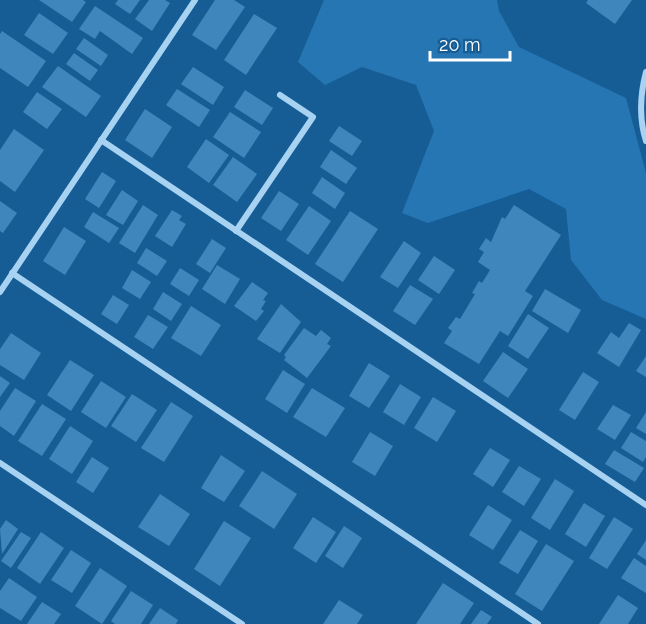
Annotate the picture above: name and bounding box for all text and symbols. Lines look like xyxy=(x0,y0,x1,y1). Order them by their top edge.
scale bar xyxy=(430,24,510,62)
text: 20 m xyxy=(439,34,481,55)

